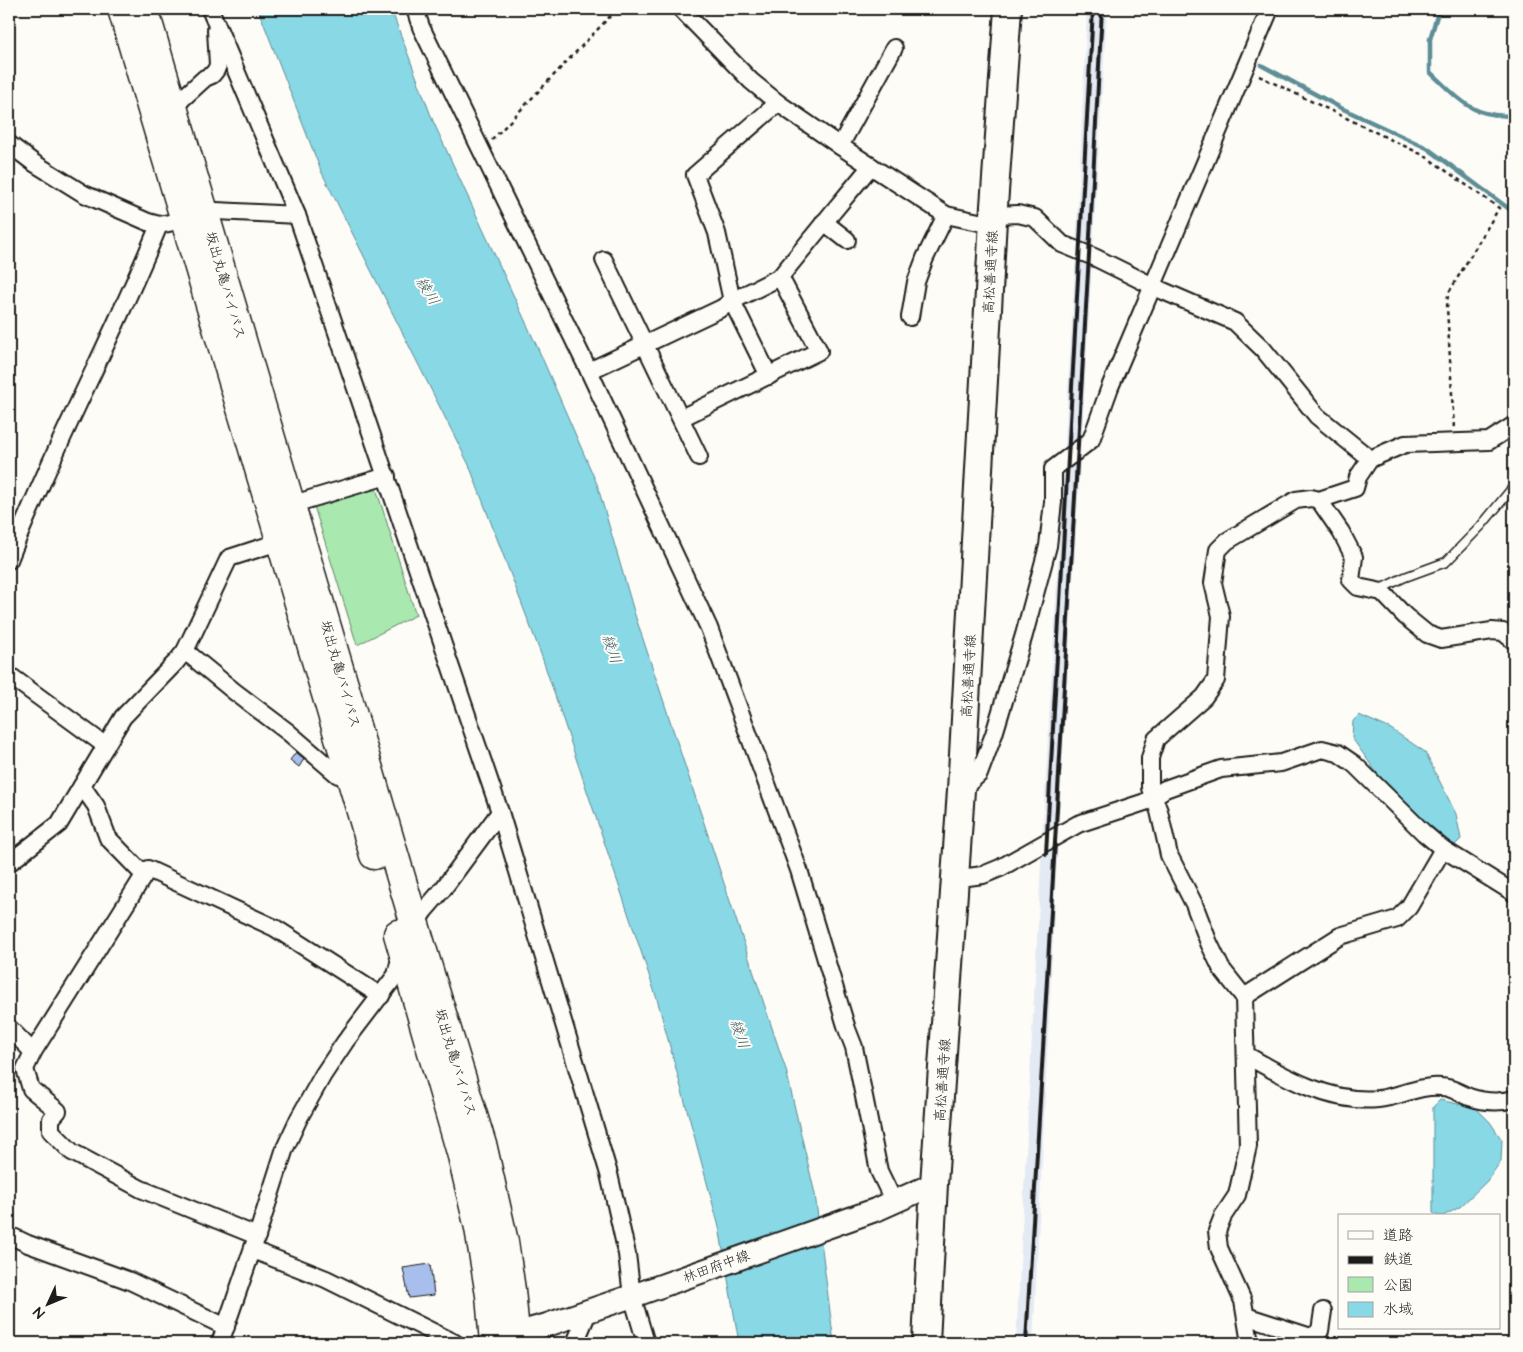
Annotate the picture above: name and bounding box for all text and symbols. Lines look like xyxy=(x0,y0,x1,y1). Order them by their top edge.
street label: 坂出丸亀バイパス xyxy=(200,229,250,342)
street label: 高松善通寺線 xyxy=(979,230,1003,315)
water label: 綾川 xyxy=(411,273,444,310)
street label: 坂出丸亀バイパス xyxy=(315,618,365,731)
water label: 綾川 xyxy=(597,632,626,667)
street label: 高松善通寺線 xyxy=(957,634,981,719)
street label: 坂出丸亀バイパス xyxy=(429,1006,481,1119)
water label: 綾川 xyxy=(725,1017,754,1052)
street label: 高松善通寺線 xyxy=(930,1037,956,1123)
legend xyxy=(1338,1214,1500,1330)
text: 道路 xyxy=(1383,1225,1413,1246)
street label: 林田府中線 xyxy=(680,1246,753,1288)
text: 鉄道 xyxy=(1383,1249,1413,1270)
text: 公園 xyxy=(1383,1275,1413,1296)
north arrow xyxy=(22,1280,72,1330)
text: 水域 xyxy=(1383,1299,1413,1320)
text: N xyxy=(29,1302,50,1322)

